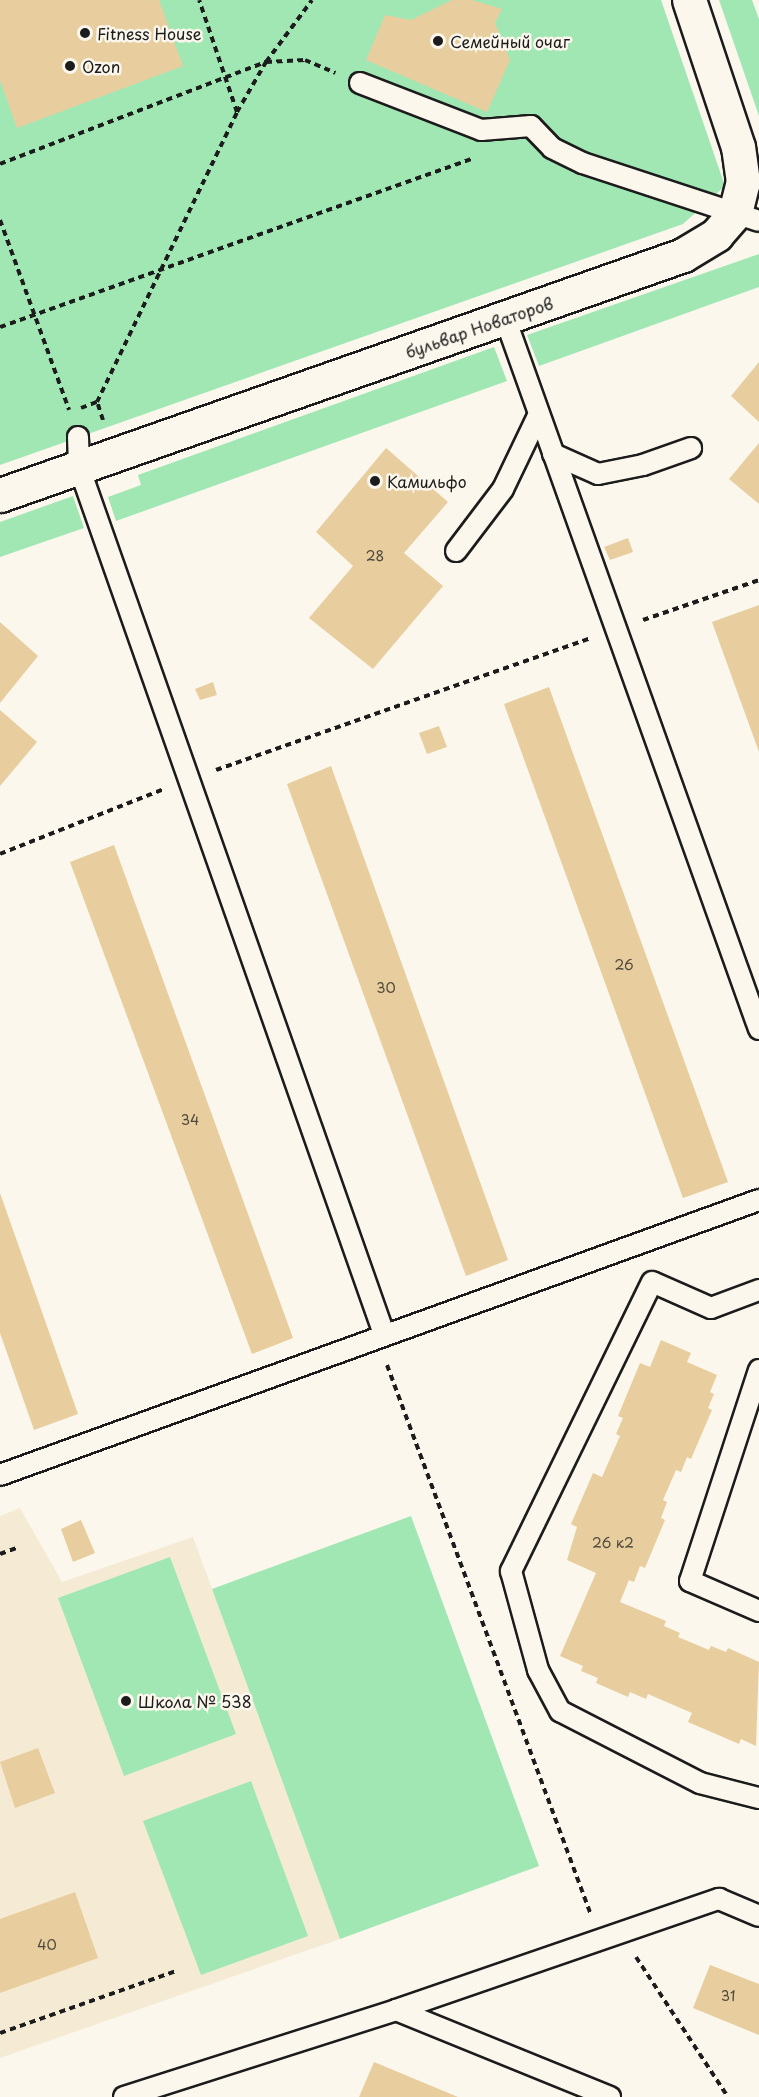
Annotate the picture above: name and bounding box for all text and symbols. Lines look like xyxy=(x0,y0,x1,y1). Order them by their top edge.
place label: Fitness House xyxy=(97,23,201,43)
marker: Fitness House xyxy=(78,26,92,40)
place label: Семейный очаг xyxy=(450,31,571,51)
marker: Семейный очаг xyxy=(431,34,445,48)
place label: Ozon xyxy=(82,56,120,76)
marker: Ozon xyxy=(63,59,77,73)
street label: бульвар Новаторов xyxy=(403,293,555,361)
place label: Камильфо xyxy=(387,471,467,491)
marker: Камильфо xyxy=(368,474,382,488)
house number: 28 xyxy=(366,548,384,564)
house number: 26 xyxy=(614,957,634,973)
house number: 30 xyxy=(376,980,396,996)
house number: 34 xyxy=(181,1112,199,1128)
house number: 26 к2 xyxy=(592,1535,634,1551)
place label: Школа № 538 xyxy=(138,1691,252,1711)
marker: Школа № 538 xyxy=(119,1694,133,1708)
house number: 40 xyxy=(37,1937,57,1953)
house number: 31 xyxy=(721,1988,735,2004)

